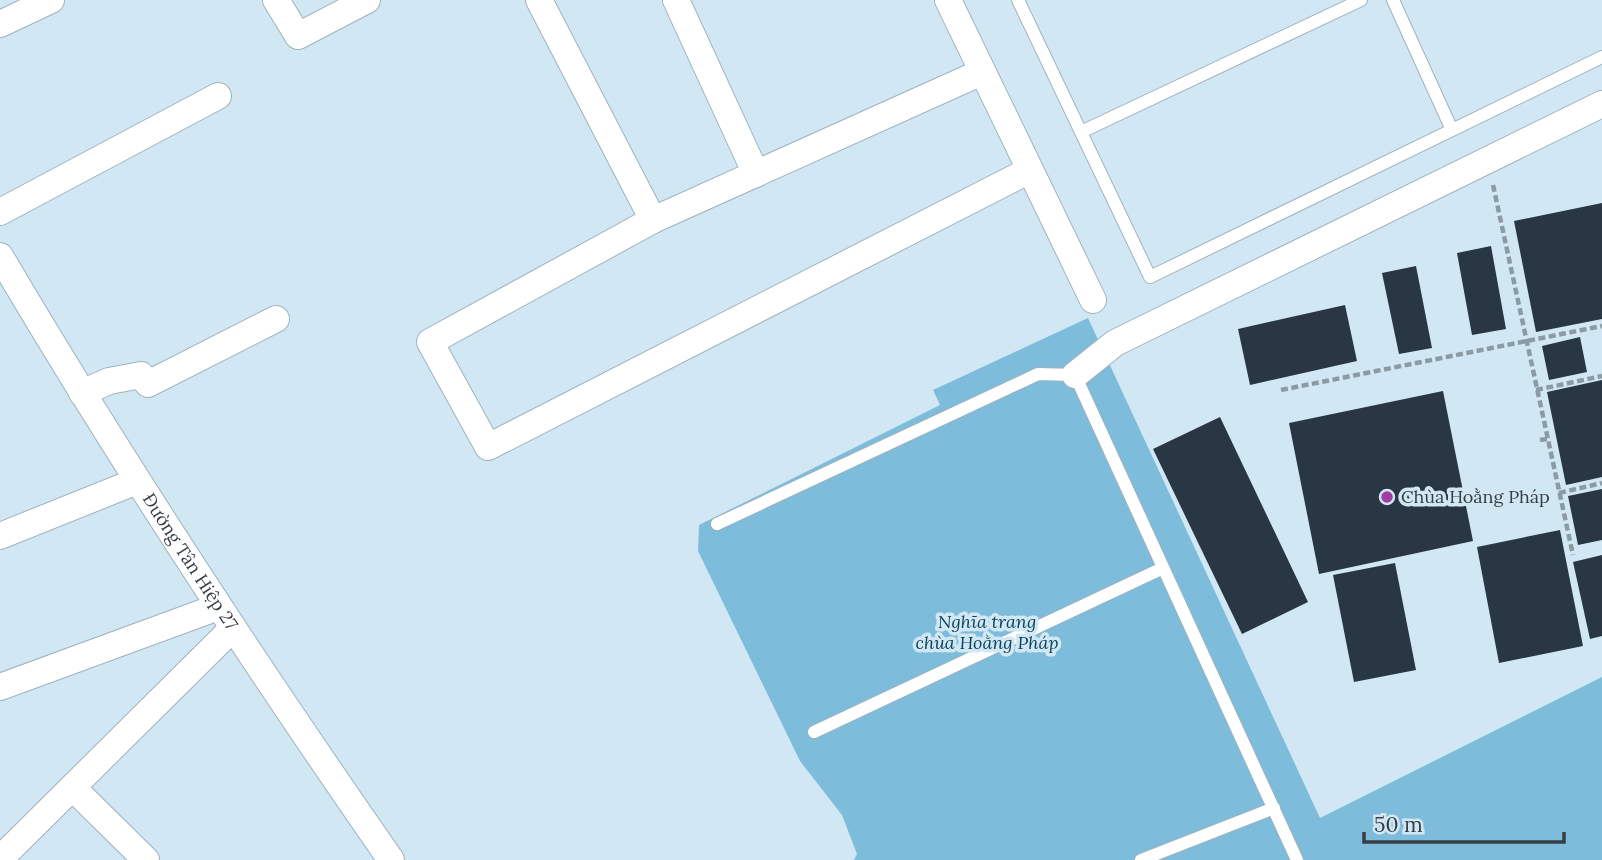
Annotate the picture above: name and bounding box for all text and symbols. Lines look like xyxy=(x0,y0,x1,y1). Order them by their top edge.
place label: Chùa Hoằng Pháp xyxy=(1401,485,1550,508)
street label: Đường Tân Hiệp 27 xyxy=(138,489,243,634)
marker: Chùa Hoằng Pháp xyxy=(1379,489,1395,505)
park label: Nghĩa trang chùa Hoằng Pháp xyxy=(915,610,1059,654)
scale bar xyxy=(1364,800,1564,844)
text: 50 m xyxy=(1374,811,1423,838)

